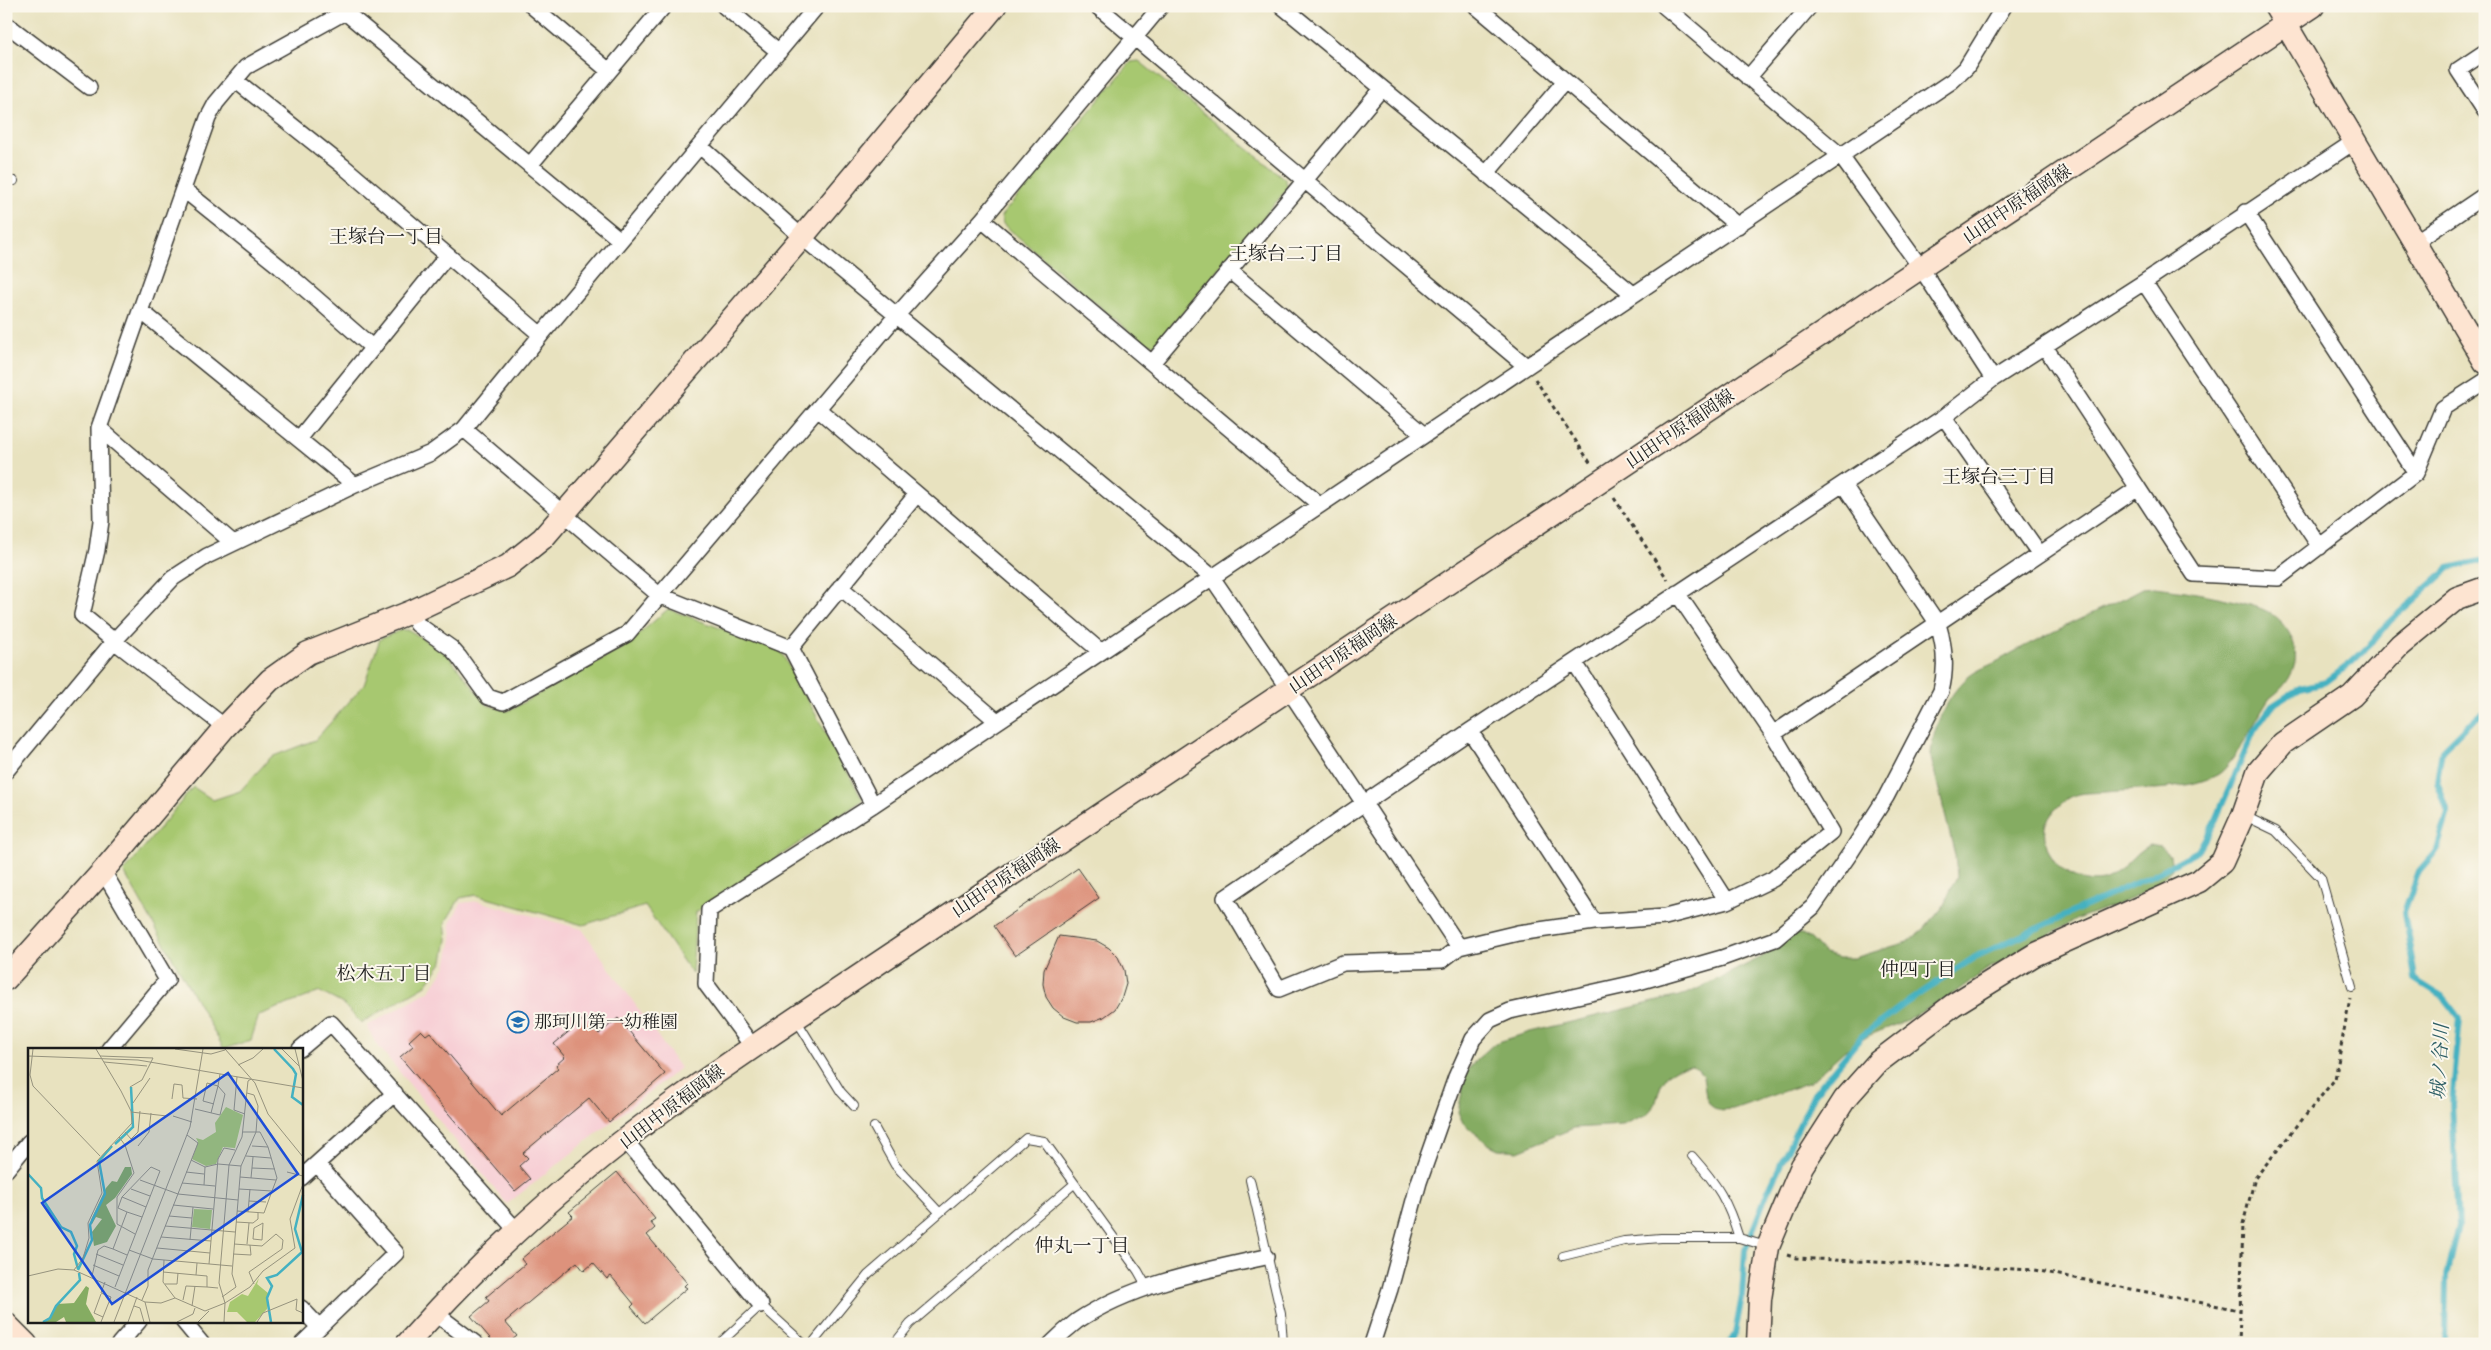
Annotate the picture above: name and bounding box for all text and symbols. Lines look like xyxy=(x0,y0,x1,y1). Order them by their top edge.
street label: 山田中原福岡線 xyxy=(1958,159,2076,249)
district label: 王塚台一丁目 xyxy=(329,225,443,249)
district label: 王塚台二丁目 xyxy=(1229,242,1343,266)
street label: 山田中原福岡線 xyxy=(1621,384,1739,474)
district label: 王塚台三丁目 xyxy=(1942,465,2056,489)
street label: 山田中原福岡線 xyxy=(1284,609,1402,699)
street label: 山田中原福岡線 xyxy=(947,833,1065,923)
district label: 仲四丁目 xyxy=(1880,958,1956,982)
district label: 松木五丁目 xyxy=(336,962,432,986)
school or university icon: 那珂川第一幼稚園 xyxy=(506,1010,530,1034)
place label: 那珂川第一幼稚園 xyxy=(534,1011,678,1034)
water label: 城ノ谷川 xyxy=(2426,1021,2454,1101)
inset map xyxy=(28,1048,302,1322)
street label: 山田中原福岡線 xyxy=(615,1060,729,1154)
district label: 仲丸一丁目 xyxy=(1034,1234,1130,1258)

